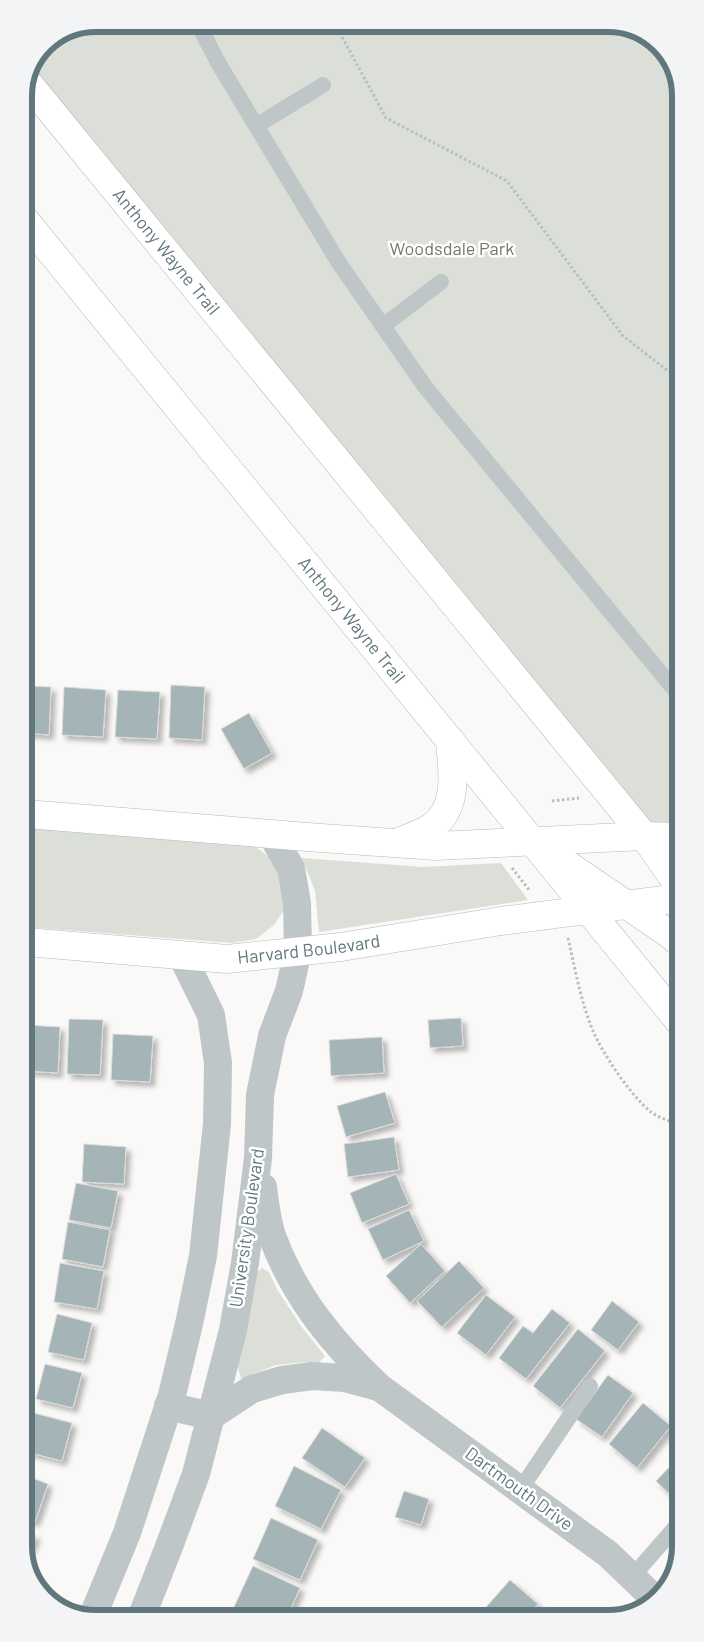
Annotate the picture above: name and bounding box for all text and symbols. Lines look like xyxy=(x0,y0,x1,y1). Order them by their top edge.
street label: Anthony Wayne Trail xyxy=(109,183,225,319)
park label: Woodsdale Park xyxy=(390,237,514,259)
street label: Anthony Wayne Trail xyxy=(294,552,411,687)
street label: Harvard Boulevard xyxy=(236,929,382,968)
street label: University Boulevard xyxy=(224,1147,268,1309)
street label: Dartmouth Drive xyxy=(461,1442,578,1535)

